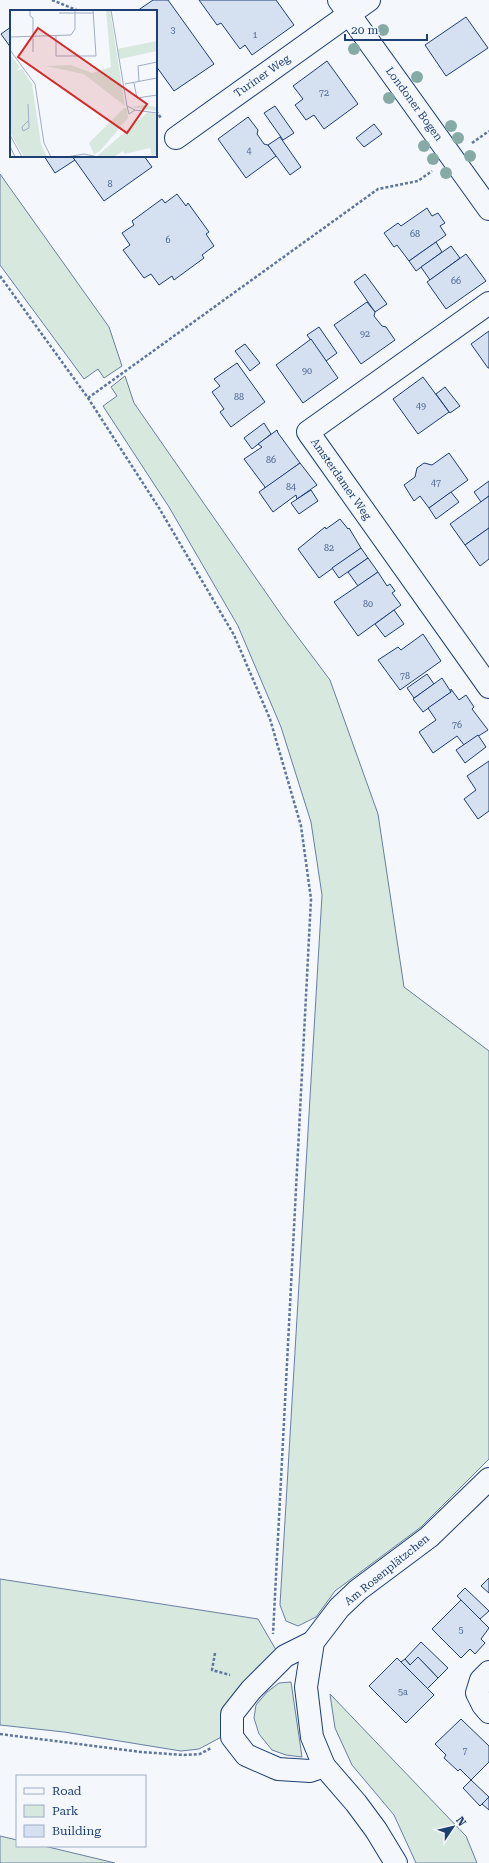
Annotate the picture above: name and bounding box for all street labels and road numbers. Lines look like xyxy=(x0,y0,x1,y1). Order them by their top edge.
street label: Turiner Weg xyxy=(231,51,293,100)
street label: Londoner Bogen xyxy=(383,65,445,143)
street label: Amsterdamer Weg xyxy=(308,436,374,523)
street label: Am Rosenplätzchen xyxy=(342,1532,432,1608)

